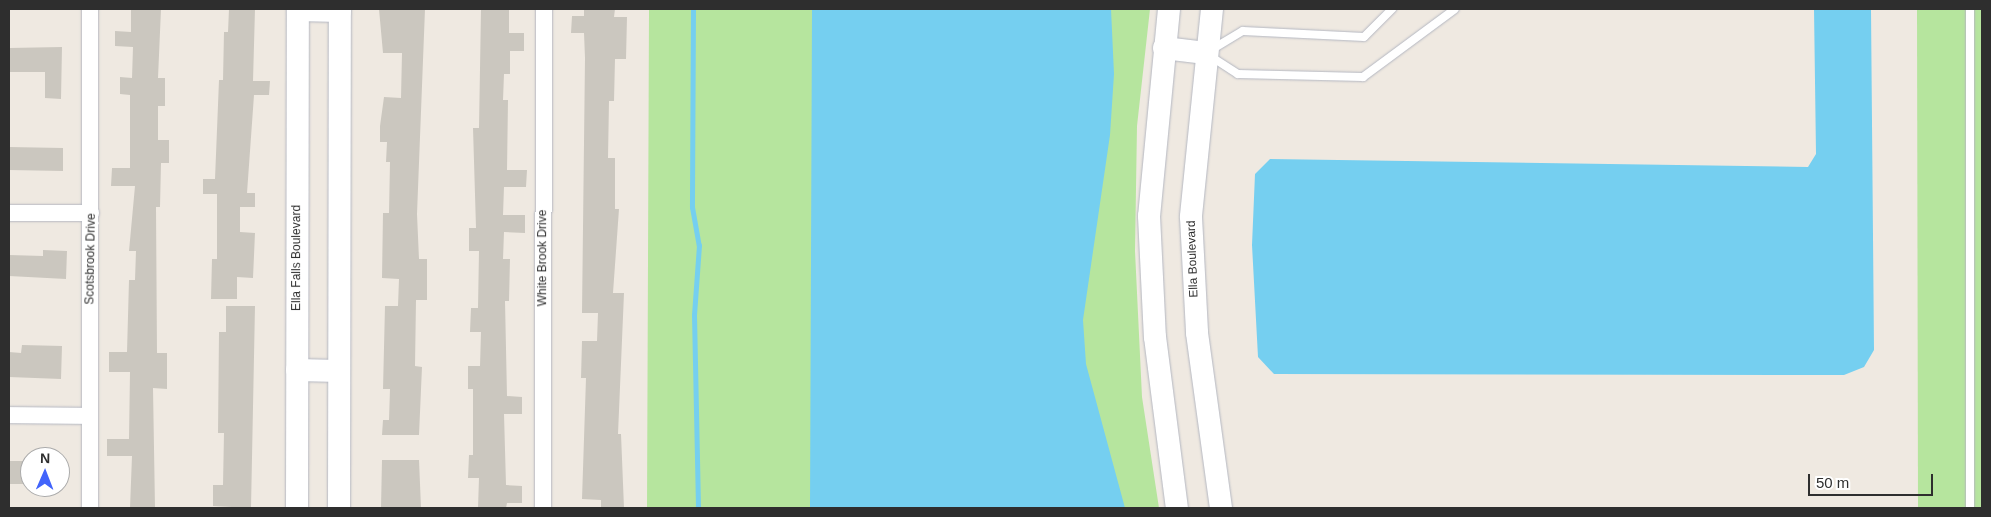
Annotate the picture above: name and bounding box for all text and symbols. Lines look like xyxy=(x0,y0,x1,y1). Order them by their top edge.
street label: Ella Falls Boulevard xyxy=(290,205,304,311)
street label: White Brook Drive xyxy=(536,210,550,306)
street label: Scotsbrook Drive xyxy=(83,213,99,305)
street label: Ella Boulevard xyxy=(1184,220,1202,298)
north arrow xyxy=(20,447,70,497)
text: N xyxy=(40,450,50,466)
scale bar xyxy=(1811,464,1936,496)
text: 50 m xyxy=(1816,474,1849,491)

